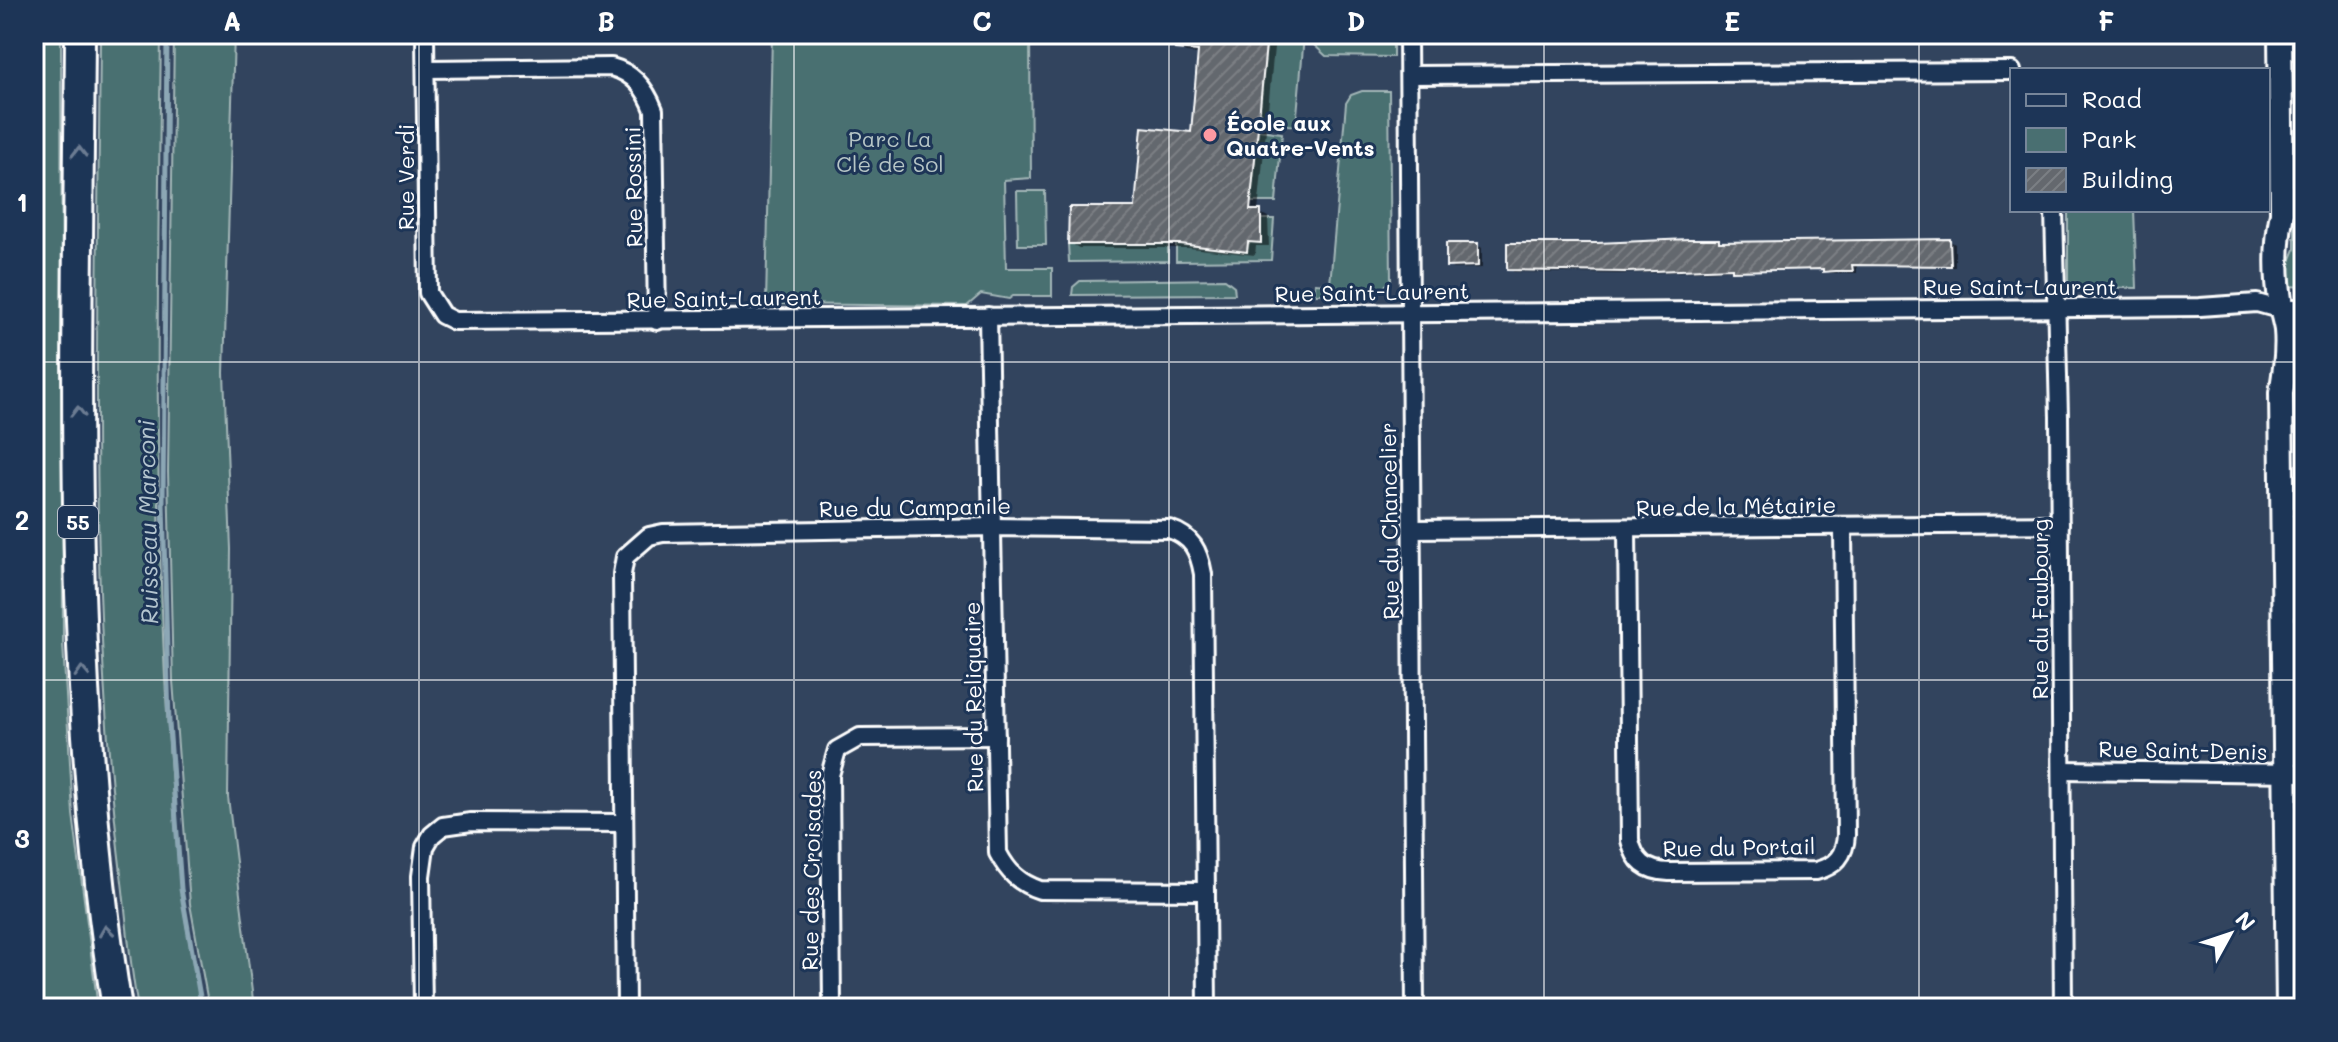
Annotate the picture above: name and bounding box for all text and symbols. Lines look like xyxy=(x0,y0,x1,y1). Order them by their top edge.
text: A xyxy=(223,4,241,38)
text: B xyxy=(597,4,615,38)
text: C xyxy=(972,4,992,38)
text: D xyxy=(1347,4,1365,38)
text: E xyxy=(1724,4,1740,38)
text: F xyxy=(2098,4,2114,38)
legend xyxy=(2010,68,2270,212)
text: Road xyxy=(2082,83,2142,114)
place label: École aux Quatre-Vents xyxy=(1226,108,1375,162)
text: Park xyxy=(2082,123,2136,154)
street label: Rue Verdi xyxy=(391,124,420,230)
park label: Parc La Clé de Sol xyxy=(836,124,944,178)
street label: Rue Rossini xyxy=(617,126,649,248)
marker: École aux Quatre-Vents xyxy=(1201,126,1219,144)
one-way arrow xyxy=(70,145,88,158)
text: Building xyxy=(2082,163,2173,194)
text: 1 xyxy=(16,185,28,219)
street label: Rue Saint-Laurent xyxy=(1923,272,2117,301)
street label: Rue Saint-Laurent xyxy=(1274,276,1470,308)
street label: Rue Saint-Laurent xyxy=(626,282,822,314)
one-way arrow xyxy=(69,405,87,418)
water label: Ruisseau Marconi xyxy=(130,419,164,625)
street label: Rue du Chancelier xyxy=(1373,422,1405,620)
street label: Rue de la Métairie xyxy=(1636,490,1836,522)
street label: Rue du Campanile xyxy=(819,491,1011,523)
text: 2 xyxy=(15,503,29,537)
road number: 55 xyxy=(58,506,98,538)
street label: Rue du Faubourg xyxy=(2025,519,2054,699)
street label: Rue du Reliquaire xyxy=(957,601,989,793)
one-way arrow xyxy=(74,665,91,678)
street label: Rue Saint-Denis xyxy=(2098,734,2268,766)
street label: Rue des Croisades xyxy=(795,769,827,971)
text: 3 xyxy=(14,821,30,855)
street label: Rue du Portail xyxy=(1662,831,1816,863)
north arrow xyxy=(2190,894,2270,974)
text: N xyxy=(2229,905,2262,937)
one-way arrow xyxy=(98,924,115,938)

